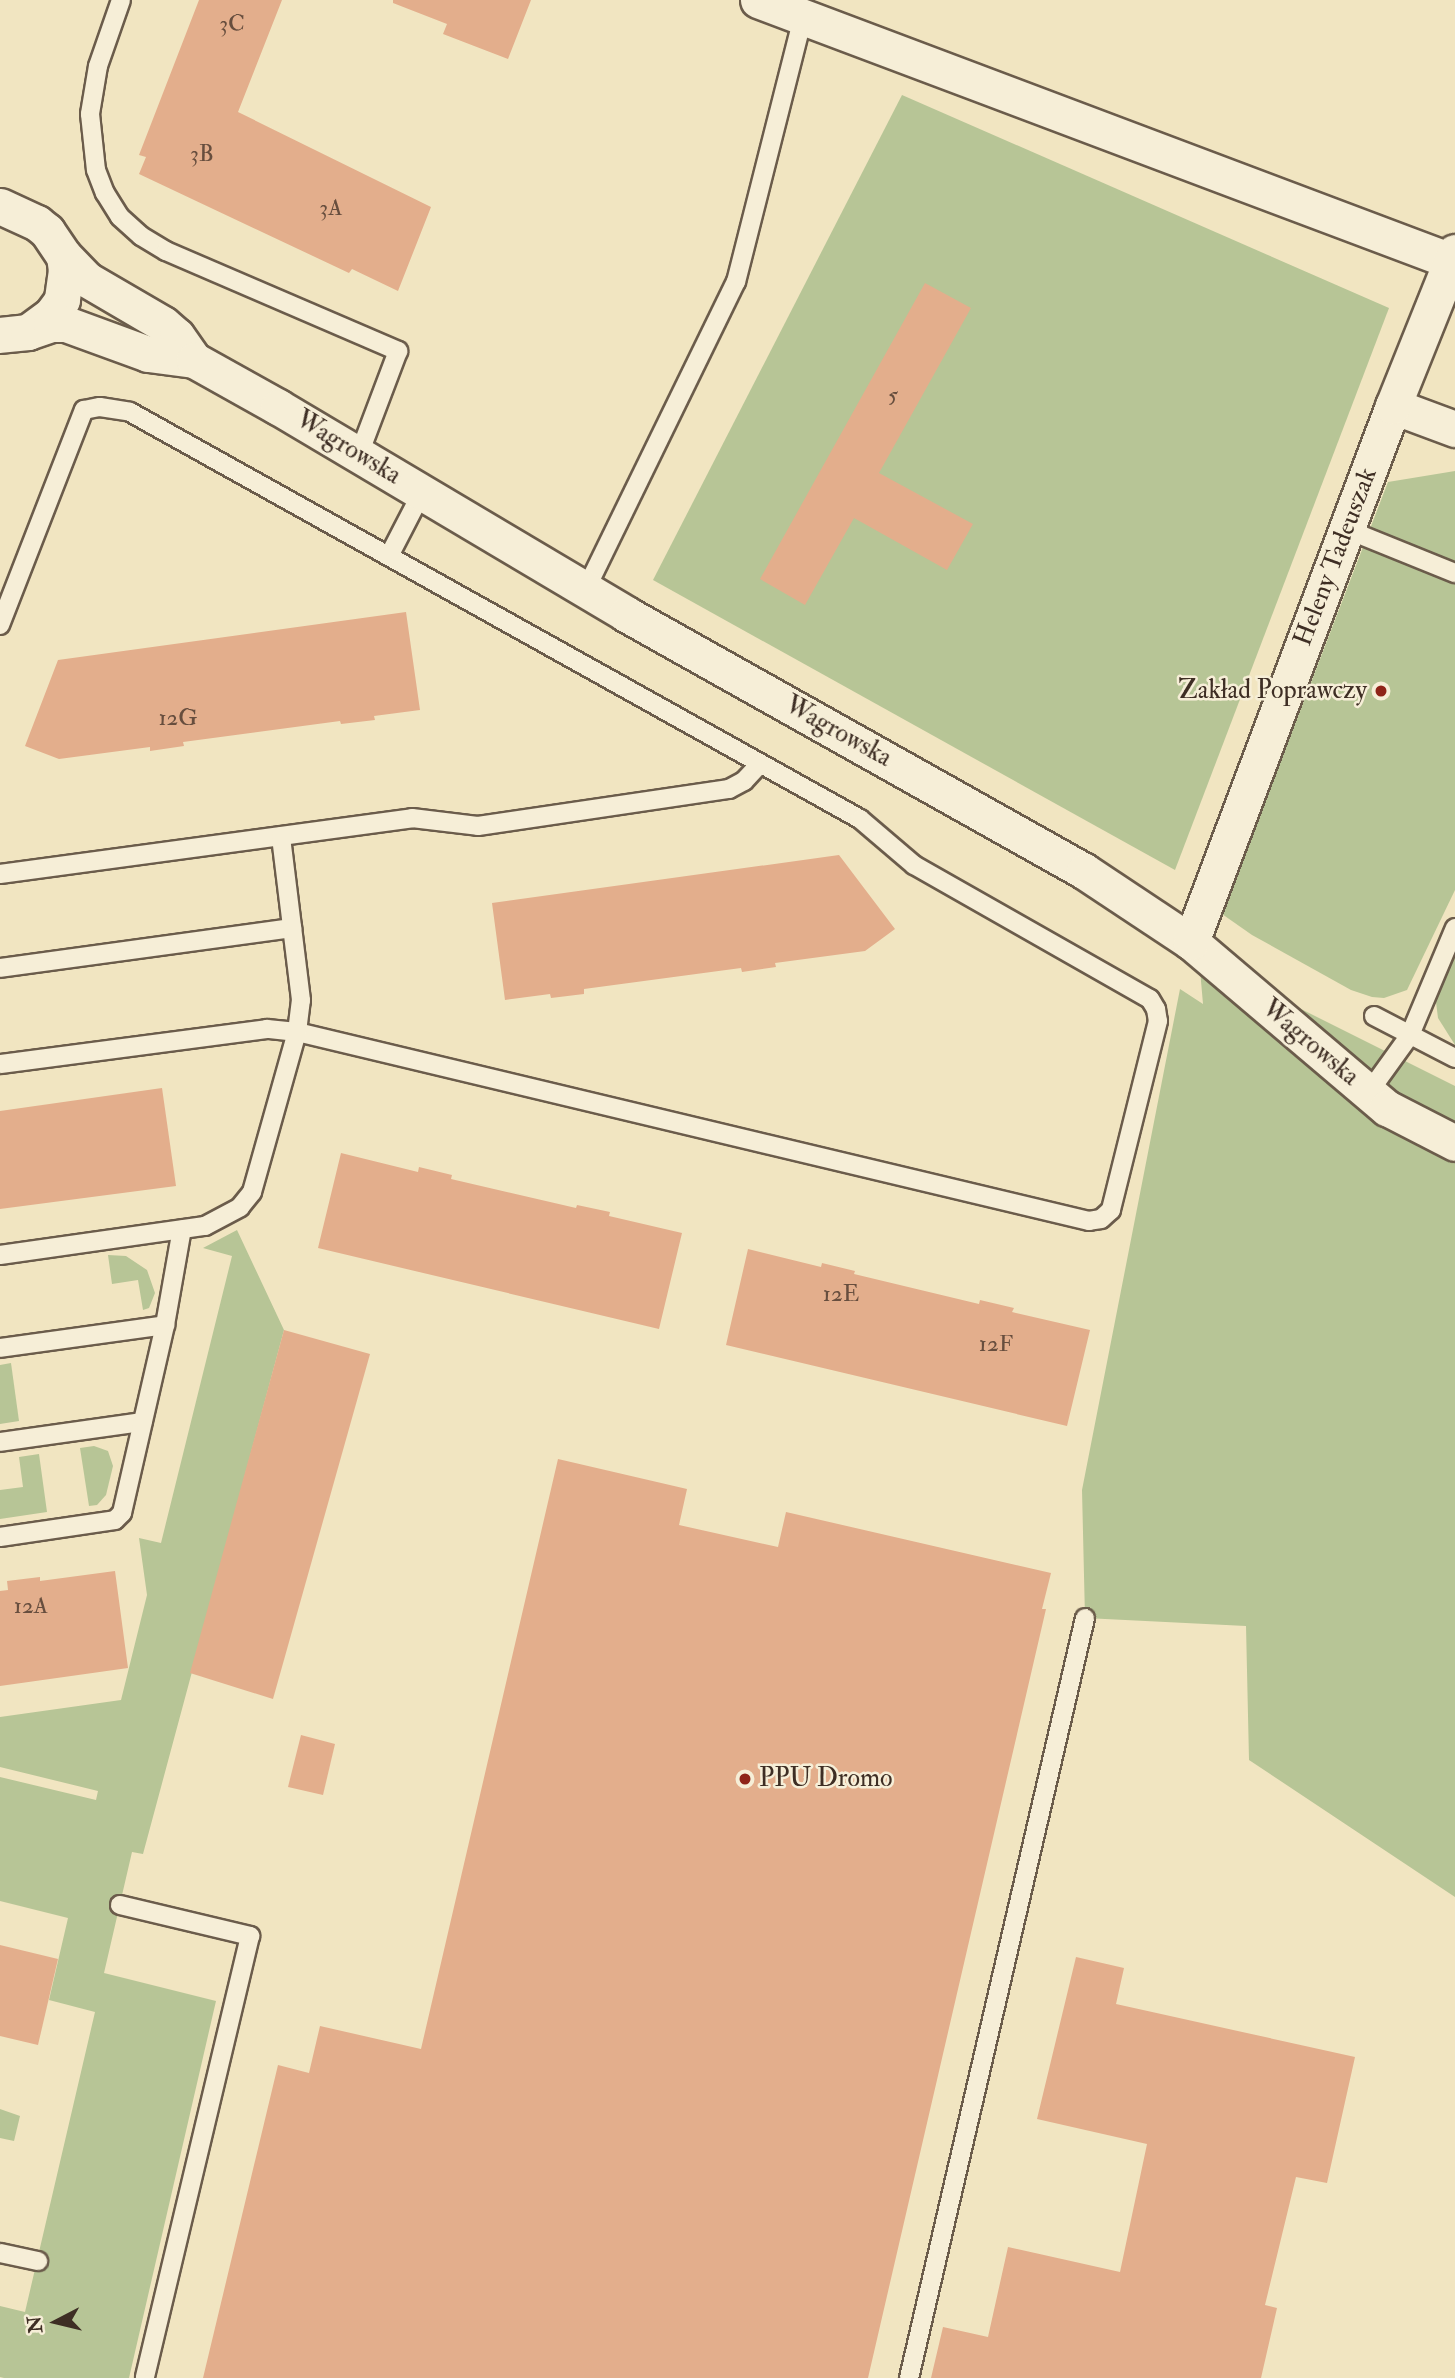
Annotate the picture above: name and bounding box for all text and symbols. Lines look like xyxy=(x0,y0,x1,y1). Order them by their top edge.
house number: 3C xyxy=(219,10,245,38)
house number: 3B xyxy=(190,140,214,168)
house number: 3A xyxy=(319,194,343,222)
house number: 5 xyxy=(888,381,898,409)
street label: Wagrowska xyxy=(290,404,406,492)
street label: Heleny Tadeuszak xyxy=(1288,464,1384,650)
place label: Zakład Poprawczy xyxy=(1178,675,1367,707)
marker: Zakład Poprawczy xyxy=(1373,683,1389,699)
street label: Wagrowska xyxy=(779,690,897,774)
house number: 12G xyxy=(158,704,198,732)
street label: Wagrowska xyxy=(1255,993,1365,1093)
house number: 12E xyxy=(823,1280,859,1308)
house number: 12F xyxy=(979,1330,1013,1358)
house number: 12A xyxy=(14,1592,48,1620)
place label: PPU Dromo xyxy=(759,1763,893,1795)
marker: PPU Dromo xyxy=(737,1771,753,1787)
north arrow xyxy=(21,2287,91,2357)
text: N xyxy=(22,2315,48,2334)

